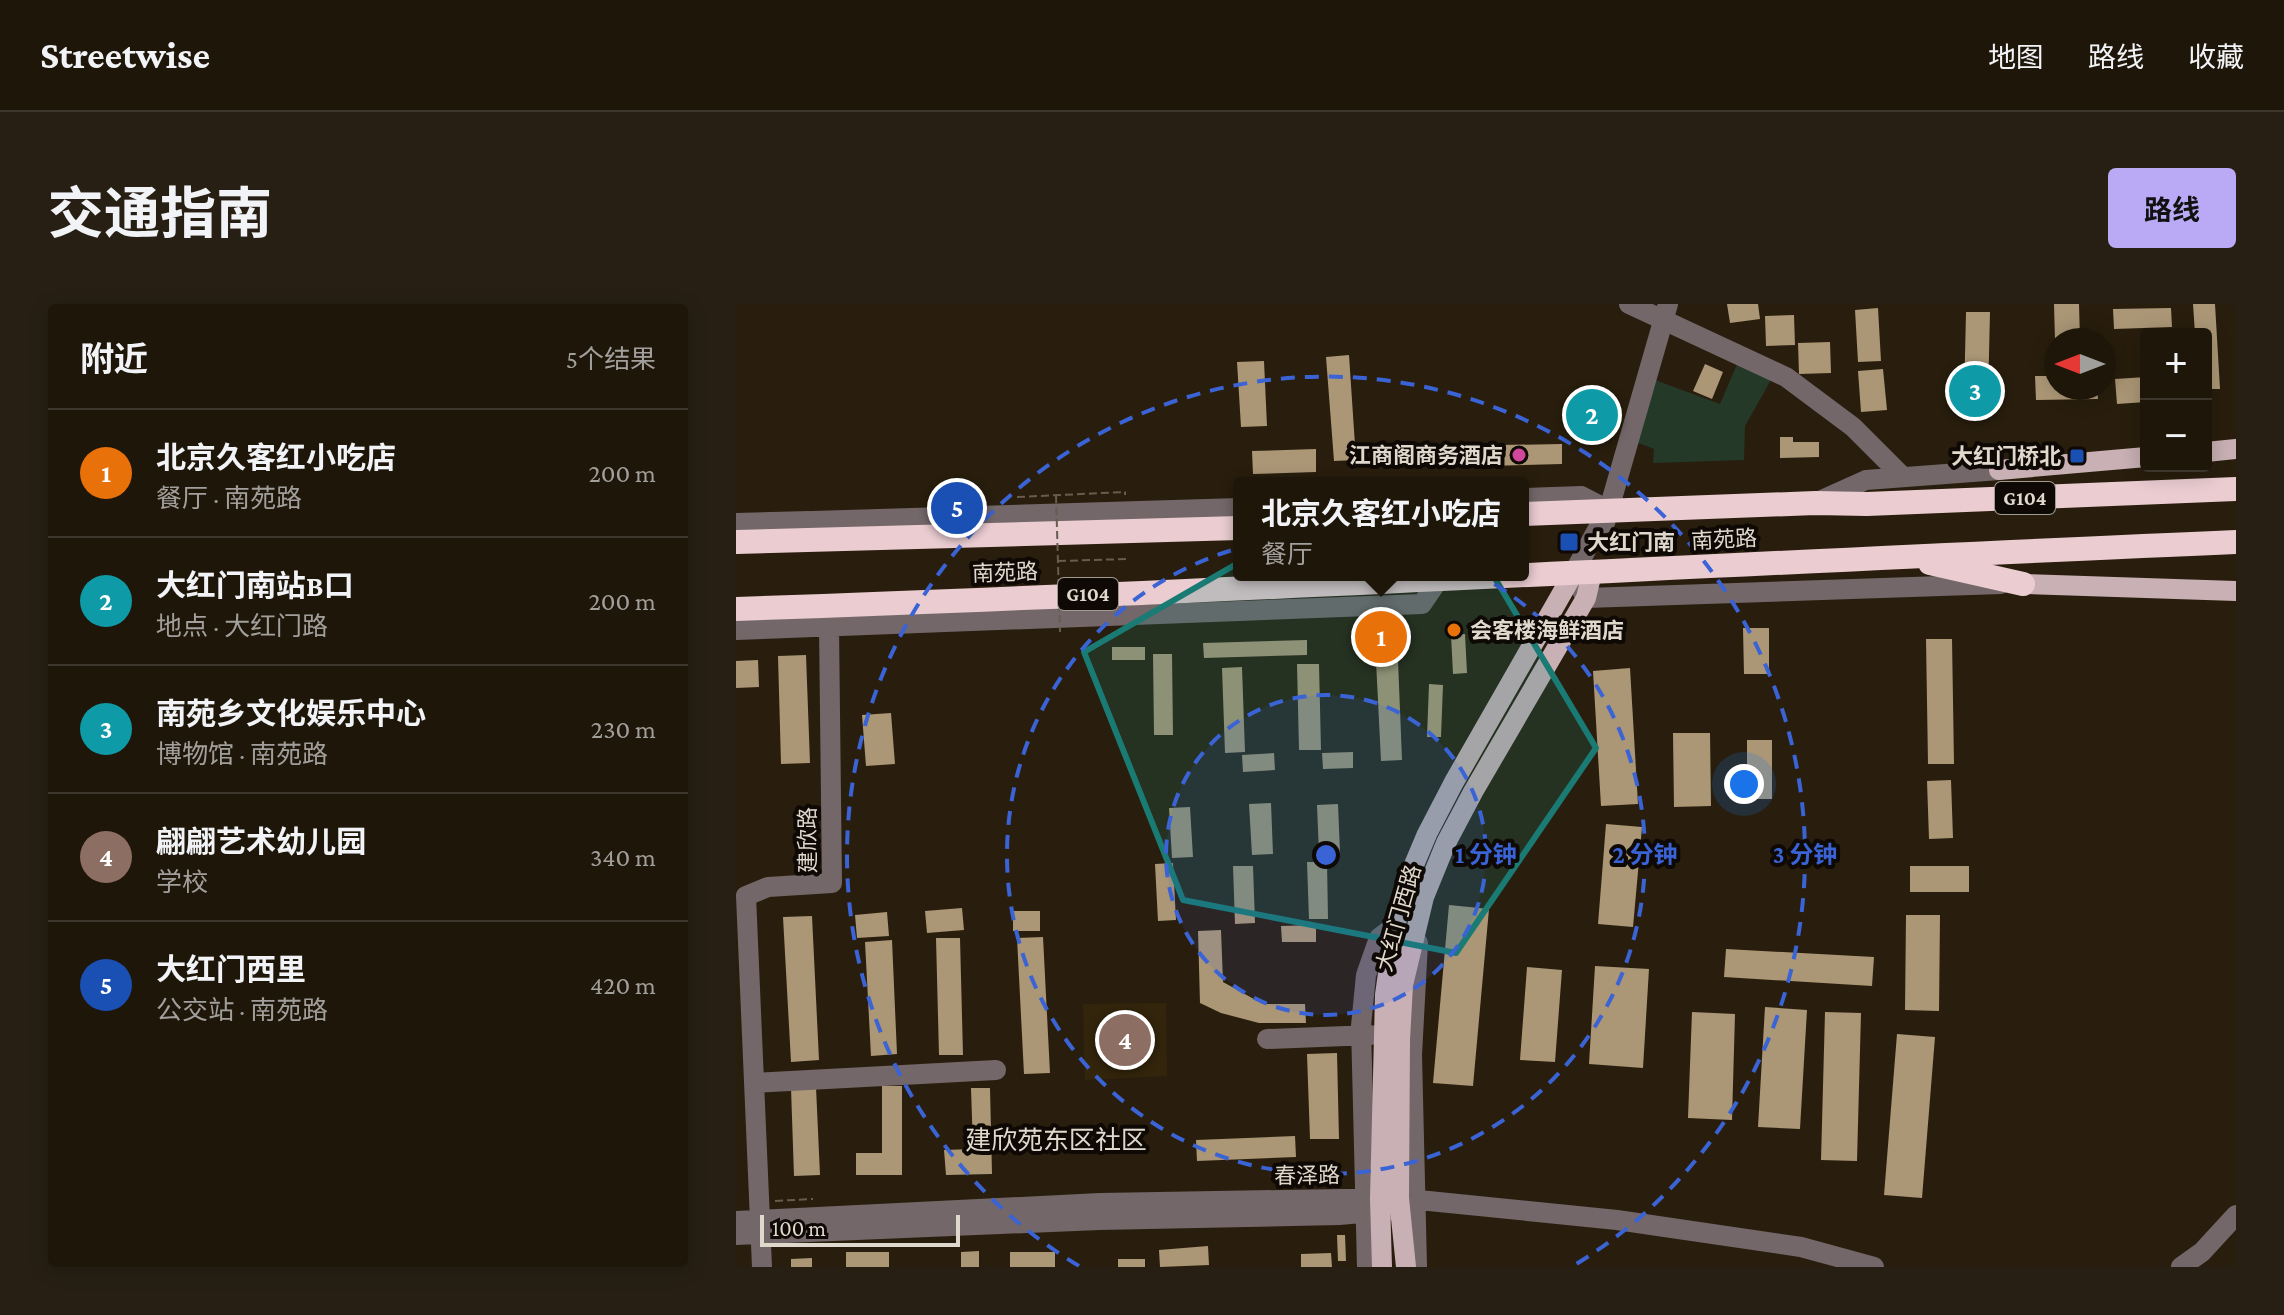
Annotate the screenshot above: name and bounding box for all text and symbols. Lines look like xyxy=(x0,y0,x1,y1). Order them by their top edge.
text: Streetwise xyxy=(40,34,210,76)
text: 地图 xyxy=(1988,42,2044,73)
text: 路线 xyxy=(2088,42,2144,73)
text: 收藏 xyxy=(2188,42,2244,73)
button: 路线 xyxy=(2108,168,2236,248)
text: 交通指南 xyxy=(48,183,272,245)
north arrow xyxy=(2044,328,2116,400)
map controls xyxy=(2140,328,2212,472)
button: + xyxy=(2140,328,2212,400)
text: 附近 xyxy=(80,341,148,378)
text: 5个结果 xyxy=(566,345,656,374)
pin: 3 xyxy=(1949,361,2001,421)
pin: 2 xyxy=(1566,385,1618,445)
button: − xyxy=(2140,400,2212,472)
text: 北京久客红小吃店 xyxy=(156,441,396,474)
place label: 江商阁商务酒店 xyxy=(1349,443,1503,468)
place label: 大红门桥北 xyxy=(1951,444,2061,469)
marker: 江商阁商务酒店 xyxy=(1510,446,1528,464)
marker: 大红门桥北 xyxy=(2068,447,2086,465)
text: 1 xyxy=(101,459,111,488)
text: 200 m xyxy=(588,459,656,488)
popup xyxy=(1233,477,1529,581)
pin: 5 xyxy=(931,478,983,538)
road number: G104 xyxy=(1995,482,2055,514)
text: 餐厅 · 南苑路 xyxy=(156,484,302,513)
text: 北京久客红小吃店 xyxy=(1261,497,1501,530)
street label: 南苑路 xyxy=(1690,525,1758,554)
place label: 大红门南 xyxy=(1587,530,1675,555)
marker: 大红门南 xyxy=(1558,531,1580,553)
text: 餐厅 xyxy=(1261,540,1313,569)
street label: 南苑路 xyxy=(972,559,1038,586)
text: 大红门南站B口 xyxy=(156,569,354,602)
road number: G104 xyxy=(1058,578,1118,610)
text: 2 xyxy=(99,587,113,616)
text: 200 m xyxy=(588,587,656,616)
pin: 1 xyxy=(1355,607,1407,667)
text: 地点 · 大红门路 xyxy=(156,612,328,641)
place label: 会客楼海鲜酒店 xyxy=(1470,618,1624,643)
marker: 会客楼海鲜酒店 xyxy=(1445,621,1463,639)
text: 南苑乡文化娱乐中心 xyxy=(156,697,426,730)
text: 3 xyxy=(100,715,112,744)
text: 230 m xyxy=(591,715,656,744)
text: 博物馆 · 南苑路 xyxy=(156,740,328,769)
your location xyxy=(1724,764,1764,804)
street label: 建欣路 xyxy=(795,807,820,873)
text: 翩翩艺术幼儿园 xyxy=(156,825,366,858)
centre of rings xyxy=(1312,841,1340,869)
text: 1 分钟 xyxy=(1455,841,1517,868)
text: 2 分钟 xyxy=(1613,841,1677,868)
text: 3 分钟 xyxy=(1773,841,1837,868)
text: 4 xyxy=(99,843,113,872)
text: 340 m xyxy=(590,843,656,872)
street label: 大红门西路 xyxy=(1371,862,1426,974)
text: 学校 xyxy=(156,868,208,897)
text: 大红门西里 xyxy=(156,953,306,986)
text: 5 xyxy=(100,971,112,1000)
text: 420 m xyxy=(590,971,656,1000)
text: 公交站 · 南苑路 xyxy=(156,996,328,1025)
pin: 4 xyxy=(1099,1010,1151,1070)
district label: 建欣苑东区社区 xyxy=(965,1126,1147,1155)
street label: 春泽路 xyxy=(1274,1162,1340,1189)
scale bar xyxy=(760,1211,960,1247)
text: 100 m xyxy=(772,1216,826,1241)

